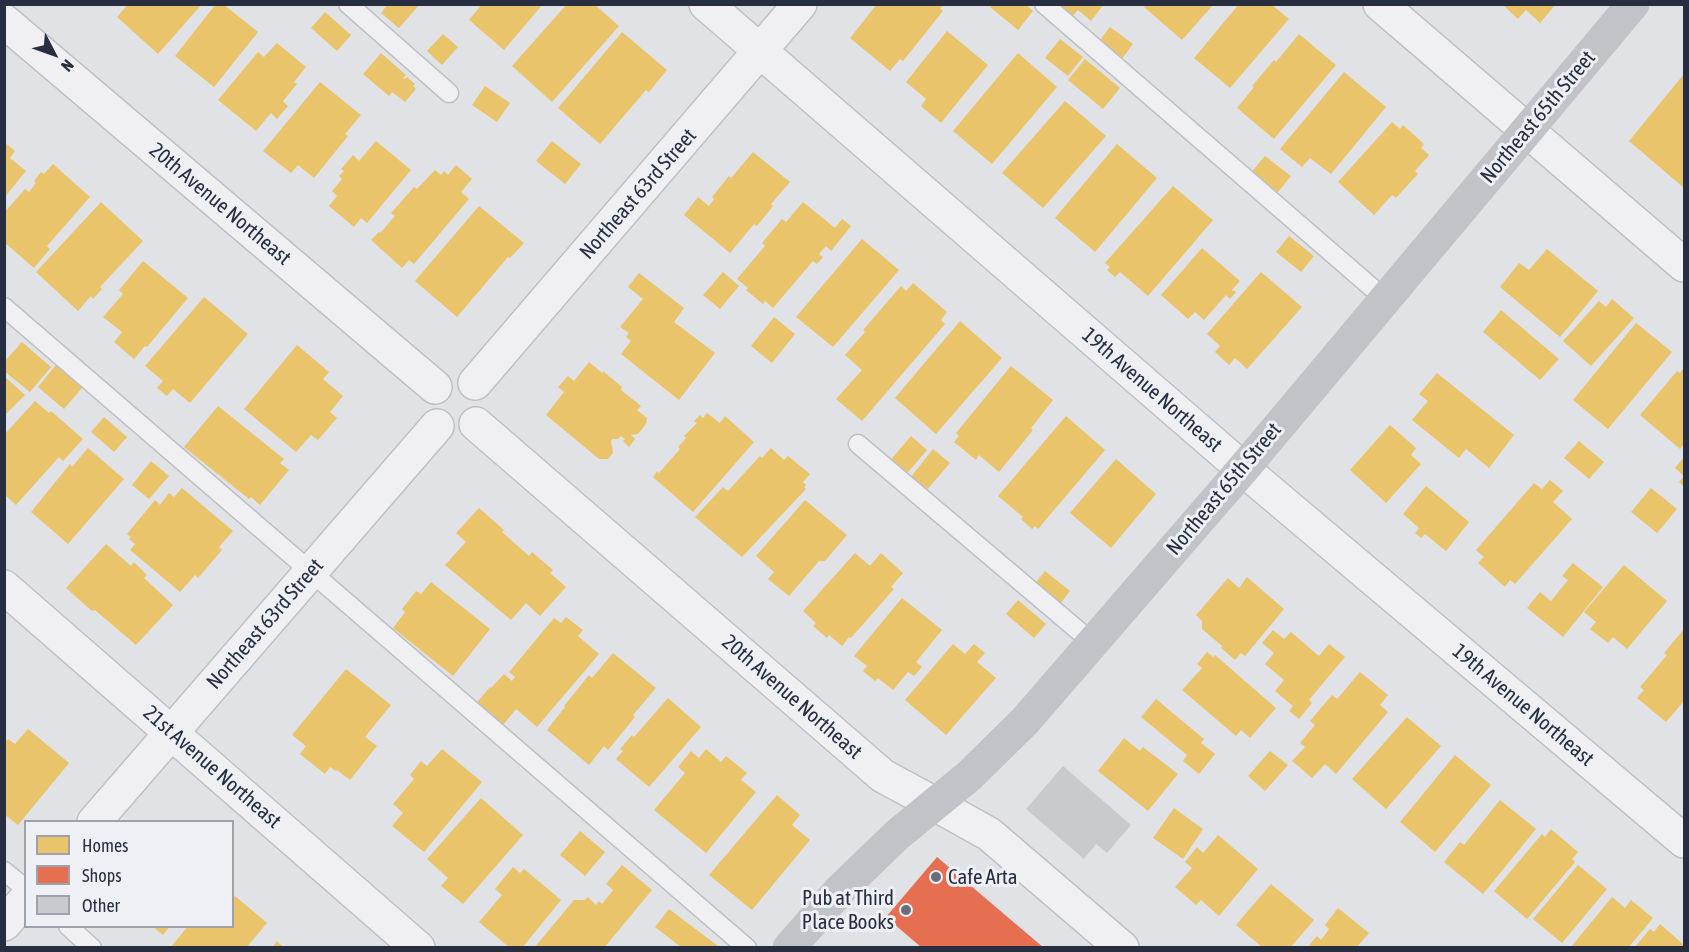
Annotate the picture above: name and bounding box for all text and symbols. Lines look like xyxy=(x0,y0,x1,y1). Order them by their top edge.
north arrow xyxy=(24,24,84,84)
street label: Northeast 65th Street xyxy=(1475,46,1601,188)
text: N xyxy=(58,56,77,75)
street label: Northeast 63rd Street xyxy=(574,123,702,265)
street label: 20th Avenue Northeast xyxy=(144,137,296,271)
street label: 19th Avenue Northeast xyxy=(1077,322,1227,458)
street label: Northeast 65th Street xyxy=(1161,418,1287,560)
street label: Northeast 63rd Street xyxy=(201,553,329,695)
street label: 20th Avenue Northeast xyxy=(717,629,867,765)
street label: 19th Avenue Northeast xyxy=(1447,638,1599,772)
street label: 21st Avenue Northeast xyxy=(138,700,286,834)
legend xyxy=(24,820,234,928)
text: Homes xyxy=(82,835,128,856)
place label: Cafe Arta xyxy=(948,864,1018,890)
text: Shops xyxy=(82,865,122,886)
marker: Cafe Arta xyxy=(929,870,943,884)
place label: Pub at Third Place Books xyxy=(802,885,894,935)
text: Other xyxy=(82,895,120,916)
marker: Pub at Third Place Books xyxy=(899,903,913,917)

